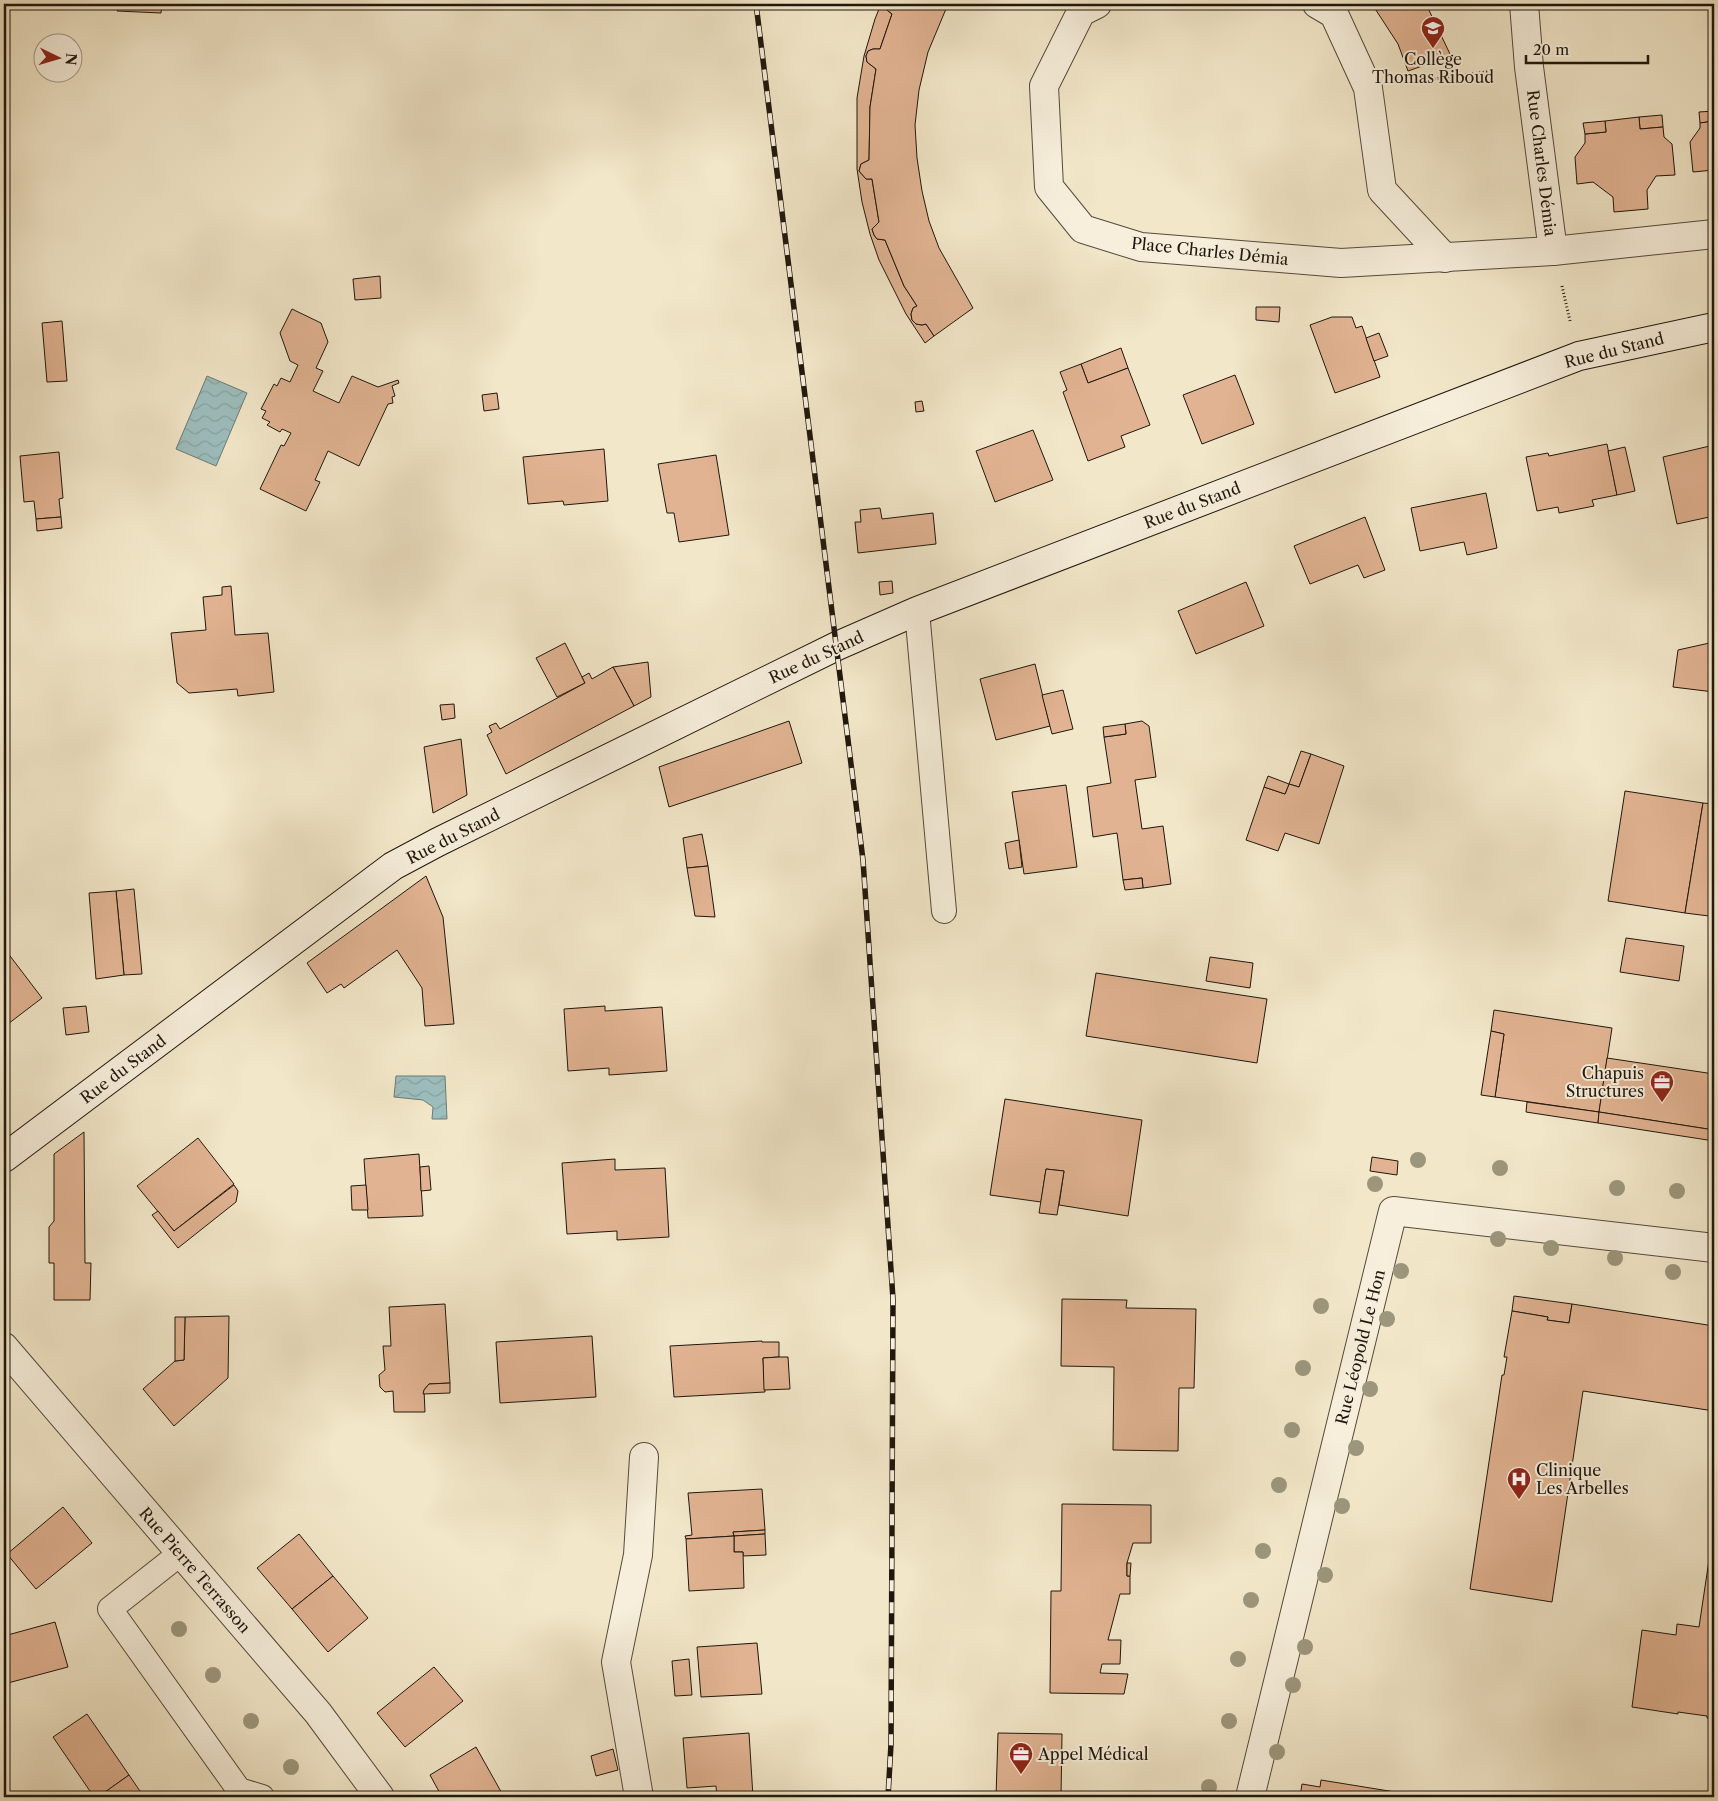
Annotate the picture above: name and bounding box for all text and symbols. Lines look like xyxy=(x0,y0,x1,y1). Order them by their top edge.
school or university icon: Collège Thomas Riboud xyxy=(1420,15,1446,49)
north arrow xyxy=(32,32,82,82)
scale bar xyxy=(1526,32,1648,64)
text: 20 m xyxy=(1533,40,1569,59)
place label: Collège Thomas Riboud xyxy=(1372,49,1494,87)
text: N xyxy=(61,52,80,66)
street label: Rue Charles Démia xyxy=(1523,89,1561,238)
street label: Place Charles Démia xyxy=(1130,233,1290,269)
street label: Rue du Stand xyxy=(1562,328,1666,372)
street label: Rue du Stand xyxy=(1141,477,1243,533)
street label: Rue du Stand xyxy=(766,626,867,688)
street label: Rue du Stand xyxy=(403,804,503,868)
street label: Rue du Stand xyxy=(76,1030,170,1108)
place label: Chapuis Structures xyxy=(1566,1063,1644,1101)
office icon: Chapuis Structures xyxy=(1649,1069,1675,1103)
street label: Rue Léopold Le Hon xyxy=(1331,1267,1389,1427)
place label: Clinique Les Arbelles xyxy=(1536,1460,1629,1498)
hospital icon: Clinique Les Arbelles xyxy=(1506,1466,1532,1500)
street label: Rue Pierre Terrasson xyxy=(135,1503,255,1637)
office icon: Appel Médical xyxy=(1008,1741,1034,1775)
place label: Appel Médical xyxy=(1037,1744,1149,1764)

